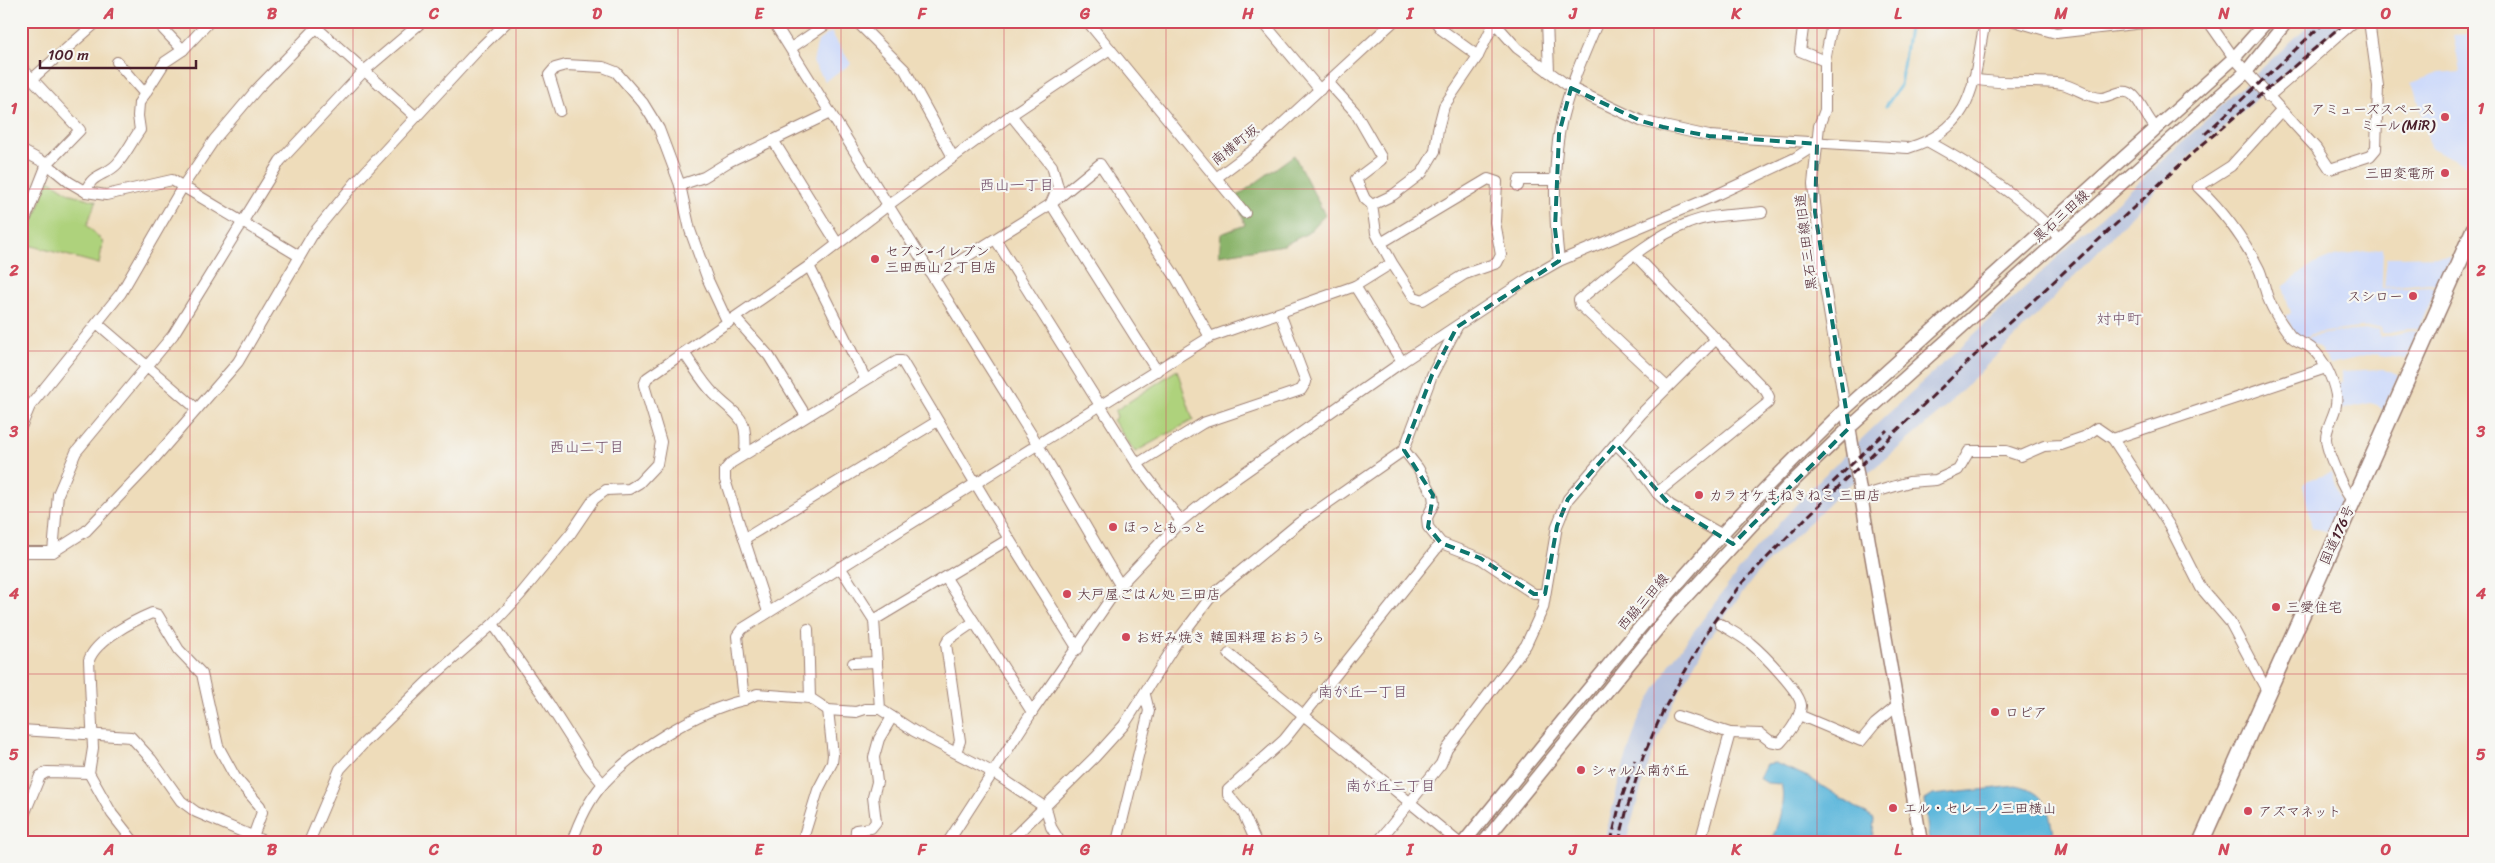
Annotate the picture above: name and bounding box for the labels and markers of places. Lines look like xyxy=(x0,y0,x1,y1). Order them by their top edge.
place label: アミューズスペース ミール(MiR) xyxy=(2311,97,2436,138)
marker: アミューズスペース ミール(MiR) xyxy=(2439,111,2451,123)
place label: 三田変電所 xyxy=(2365,161,2435,186)
marker: 三田変電所 xyxy=(2439,167,2451,179)
place label: セブン-イレブン 三田西山２丁目店 xyxy=(885,239,997,280)
marker: セブン-イレブン 三田西山２丁目店 xyxy=(869,253,881,265)
place label: スシロー xyxy=(2347,284,2403,309)
marker: スシロー xyxy=(2407,290,2419,302)
place label: カラオケまねきねこ 三田店 xyxy=(1709,483,1881,508)
marker: カラオケまねきねこ 三田店 xyxy=(1693,489,1705,501)
place label: ほっともっと xyxy=(1123,515,1207,540)
marker: ほっともっと xyxy=(1107,521,1119,533)
place label: 大戸屋ごはん処 三田店 xyxy=(1077,582,1221,607)
marker: 大戸屋ごはん処 三田店 xyxy=(1061,588,1073,600)
place label: 三愛住宅 xyxy=(2286,595,2342,620)
marker: 三愛住宅 xyxy=(2270,601,2282,613)
place label: お好み焼き 韓国料理 おおうら xyxy=(1136,625,1325,650)
marker: お好み焼き 韓国料理 おおうら xyxy=(1120,631,1132,643)
place label: ロピア xyxy=(2005,700,2047,725)
marker: ロピア xyxy=(1989,706,2001,718)
place label: シャルム南が丘 xyxy=(1591,758,1689,783)
marker: シャルム南が丘 xyxy=(1575,764,1587,776)
place label: エル・セレーノ三田横山 xyxy=(1903,796,2056,821)
place label: アズマネット xyxy=(2258,799,2341,824)
marker: エル・セレーノ三田横山 xyxy=(1887,802,1899,814)
marker: アズマネット xyxy=(2242,805,2254,817)

